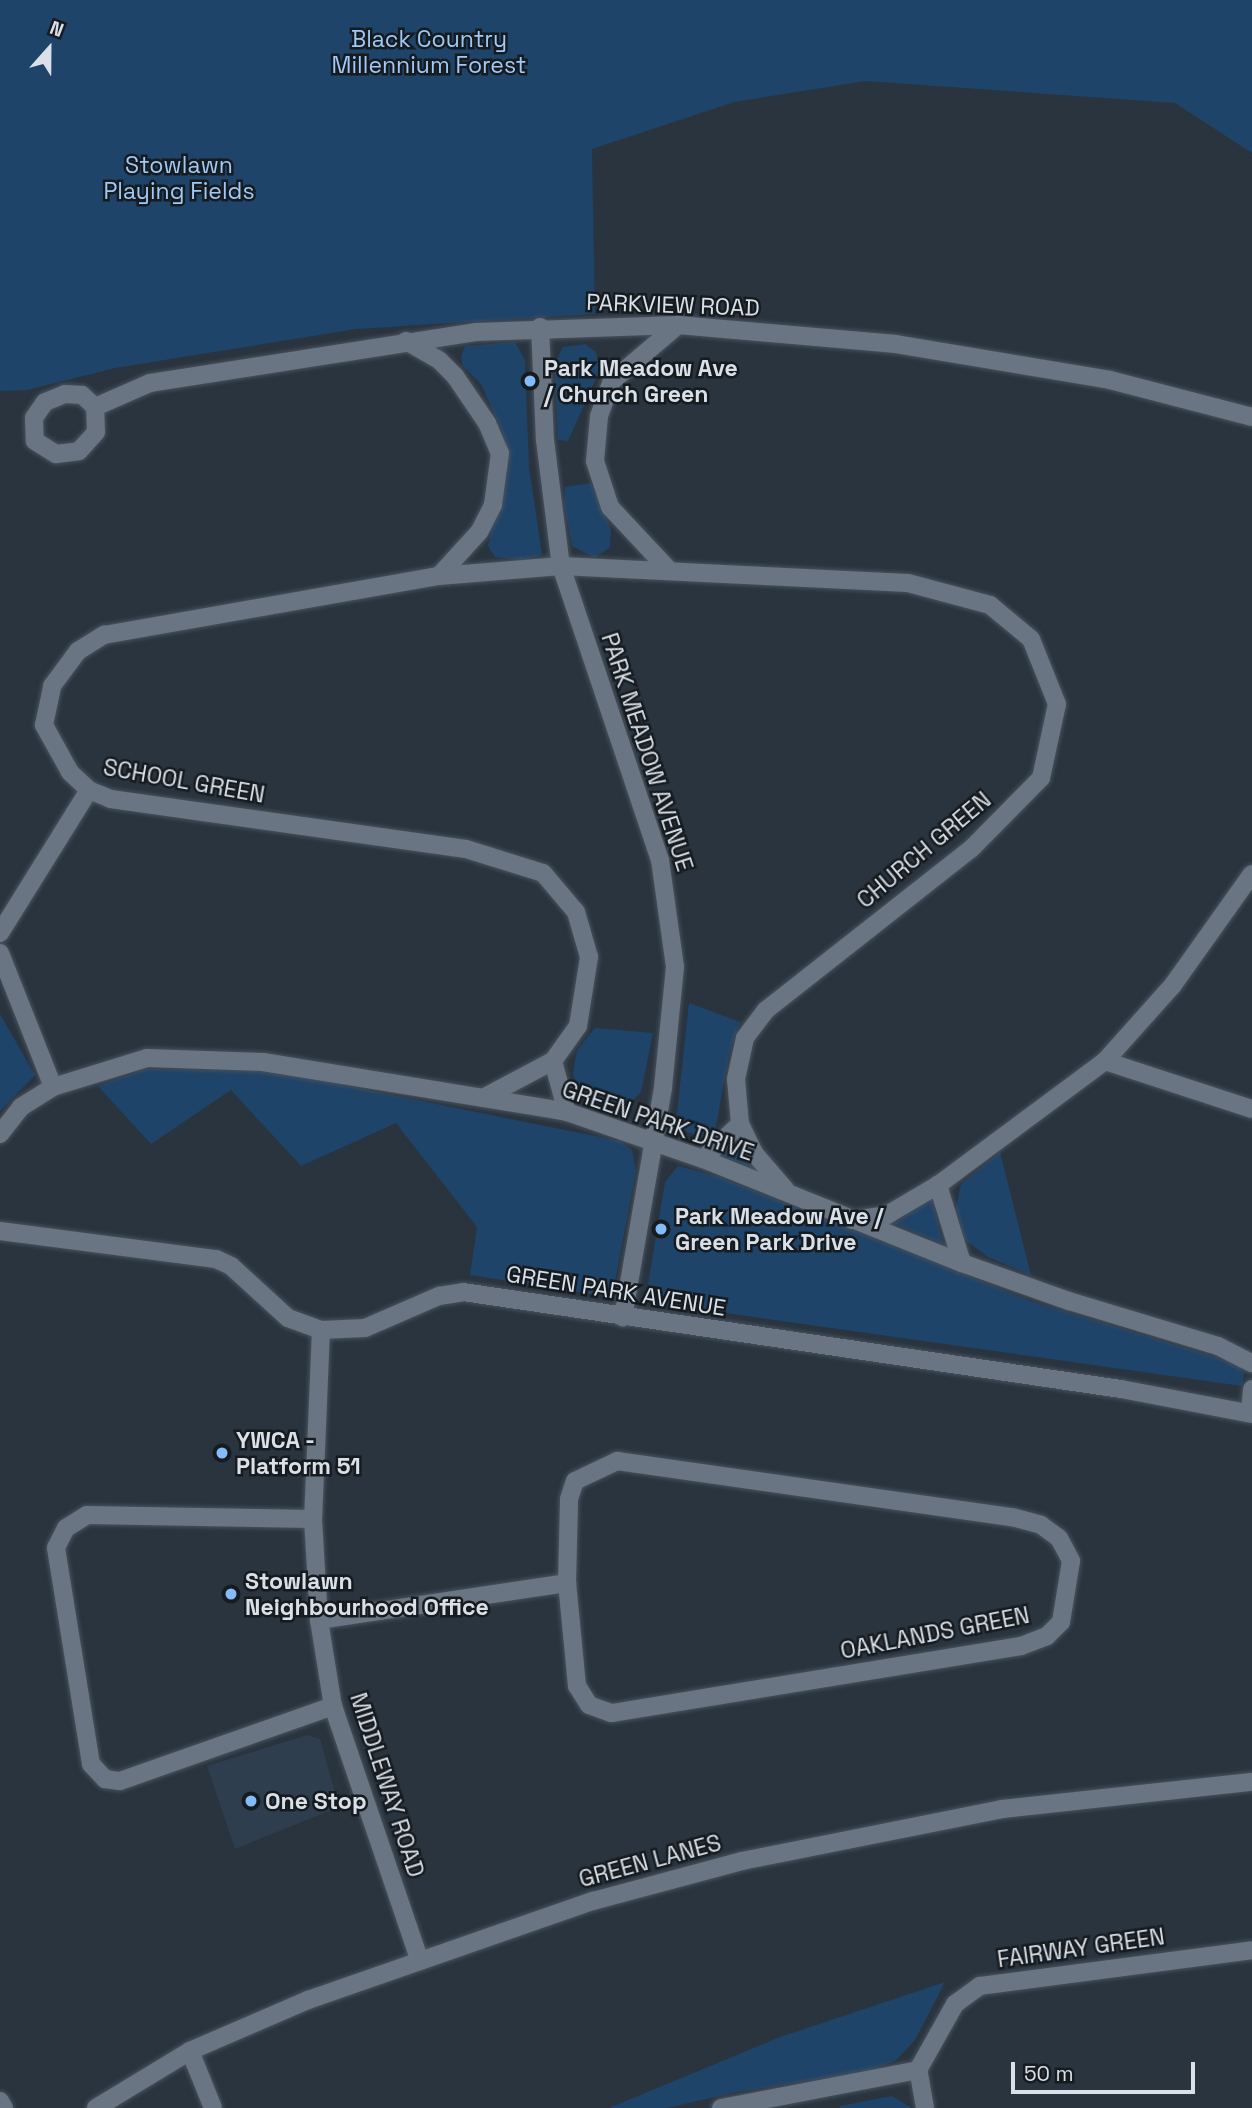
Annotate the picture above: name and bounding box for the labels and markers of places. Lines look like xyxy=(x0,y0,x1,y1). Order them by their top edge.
place label: Park Meadow Ave / Church Green xyxy=(544,354,738,408)
marker: Park Meadow Ave / Church Green xyxy=(522,373,538,389)
place label: Park Meadow Ave / Green Park Drive xyxy=(675,1202,884,1256)
marker: Park Meadow Ave / Green Park Drive xyxy=(653,1221,669,1237)
place label: YWCA - Platform 51 xyxy=(236,1426,361,1480)
marker: YWCA - Platform 51 xyxy=(214,1445,230,1461)
place label: Stowlawn Neighbourhood Office xyxy=(245,1567,489,1621)
marker: Stowlawn Neighbourhood Office xyxy=(223,1586,239,1602)
place label: One Stop xyxy=(265,1787,367,1815)
marker: One Stop xyxy=(243,1793,259,1809)

